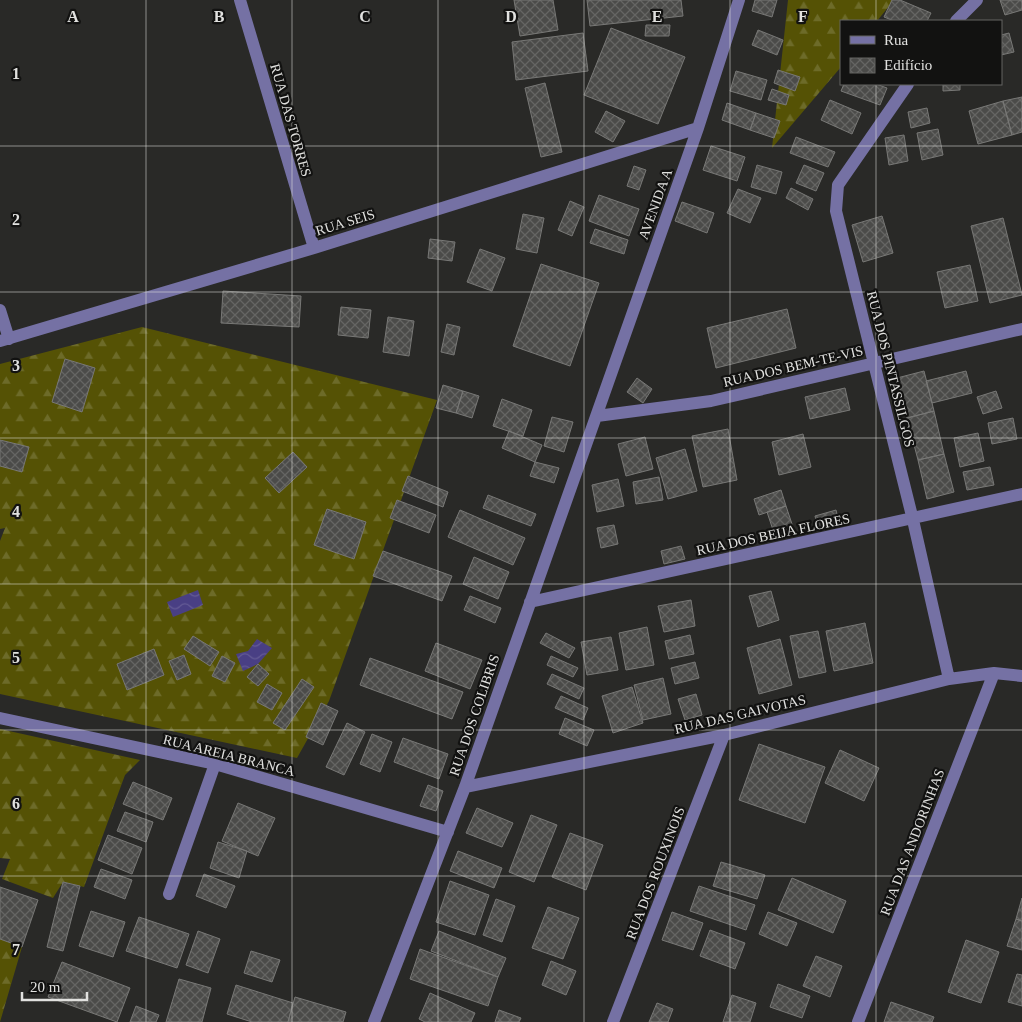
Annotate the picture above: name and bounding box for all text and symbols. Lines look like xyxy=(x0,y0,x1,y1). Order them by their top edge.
text: A xyxy=(67,8,79,25)
text: B xyxy=(214,8,225,25)
text: C xyxy=(359,8,371,25)
text: D xyxy=(505,8,517,25)
text: E xyxy=(652,8,662,25)
text: F xyxy=(798,8,808,25)
legend xyxy=(840,20,1002,85)
text: Rua xyxy=(884,32,909,48)
text: Edifício xyxy=(884,57,932,73)
street label: RUA DAS TORRES xyxy=(267,62,314,178)
text: 1 xyxy=(12,65,20,82)
street label: AVENIDA A xyxy=(636,166,675,242)
street label: RUA SEIS xyxy=(314,206,377,239)
text: 2 xyxy=(12,211,20,228)
street label: RUA DOS PINTASSILGOS xyxy=(864,289,917,449)
street label: RUA DOS BEM-TE-VIS xyxy=(722,343,865,390)
text: 3 xyxy=(12,357,20,374)
text: 4 xyxy=(12,503,20,520)
street label: RUA DOS BEIJA FLORES xyxy=(695,511,851,558)
text: 5 xyxy=(12,649,20,666)
street label: RUA DOS COLIBRIS xyxy=(447,652,502,778)
street label: RUA DAS GAIVOTAS xyxy=(673,692,807,737)
street label: RUA AREIA BRANCA xyxy=(161,732,297,779)
street label: RUA DAS ANDORINHAS xyxy=(878,767,947,917)
text: 6 xyxy=(12,795,20,812)
street label: RUA DOS ROUXINOIS xyxy=(623,805,688,942)
text: 7 xyxy=(12,941,20,958)
scale bar xyxy=(22,970,88,1002)
text: 20 m xyxy=(30,979,61,995)

